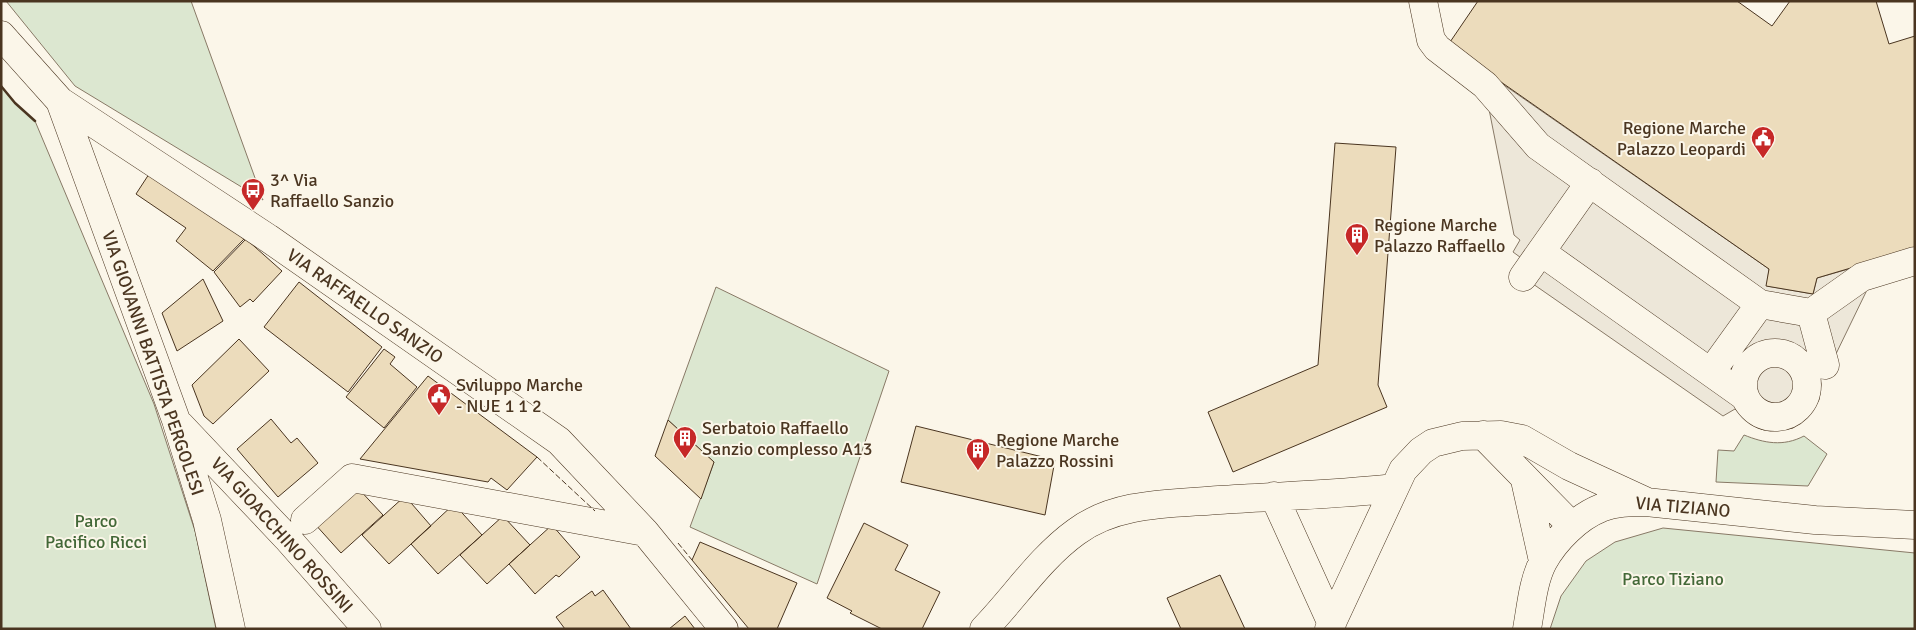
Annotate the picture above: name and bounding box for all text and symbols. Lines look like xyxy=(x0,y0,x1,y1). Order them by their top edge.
place label: Regione Marche Palazzo Leopardi xyxy=(1617,117,1746,160)
public building icon: Regione Marche Palazzo Leopardi xyxy=(1750,125,1776,159)
place label: 3^ Via Raffaello Sanzio xyxy=(270,169,394,212)
bus stop icon: 3^ Via Raffaello Sanzio xyxy=(240,177,266,211)
place label: Regione Marche Palazzo Raffaello xyxy=(1374,214,1505,257)
building icon: Regione Marche Palazzo Raffaello xyxy=(1344,222,1370,256)
street label: VIA GIOVANNI BATTISTA PERGOLESI xyxy=(97,228,209,498)
street label: VIA RAFFAELLO SANZIO xyxy=(283,244,447,368)
place label: Sviluppo Marche - NUE 1 1 2 xyxy=(456,374,583,417)
public building icon: Sviluppo Marche - NUE 1 1 2 xyxy=(426,382,452,416)
place label: Serbatoio Raffaello Sanzio complesso A13 xyxy=(702,417,872,460)
building icon: Serbatoio Raffaello Sanzio complesso A13 xyxy=(672,425,698,459)
place label: Regione Marche Palazzo Rossini xyxy=(996,429,1119,472)
building icon: Regione Marche Palazzo Rossini xyxy=(965,437,991,471)
street label: VIA GIOACCHINO ROSSINI xyxy=(206,453,358,617)
street label: VIA TIZIANO xyxy=(1635,492,1731,522)
park label: Parco Pacifico Ricci xyxy=(45,510,147,553)
park label: Parco Tiziano xyxy=(1622,568,1724,590)

